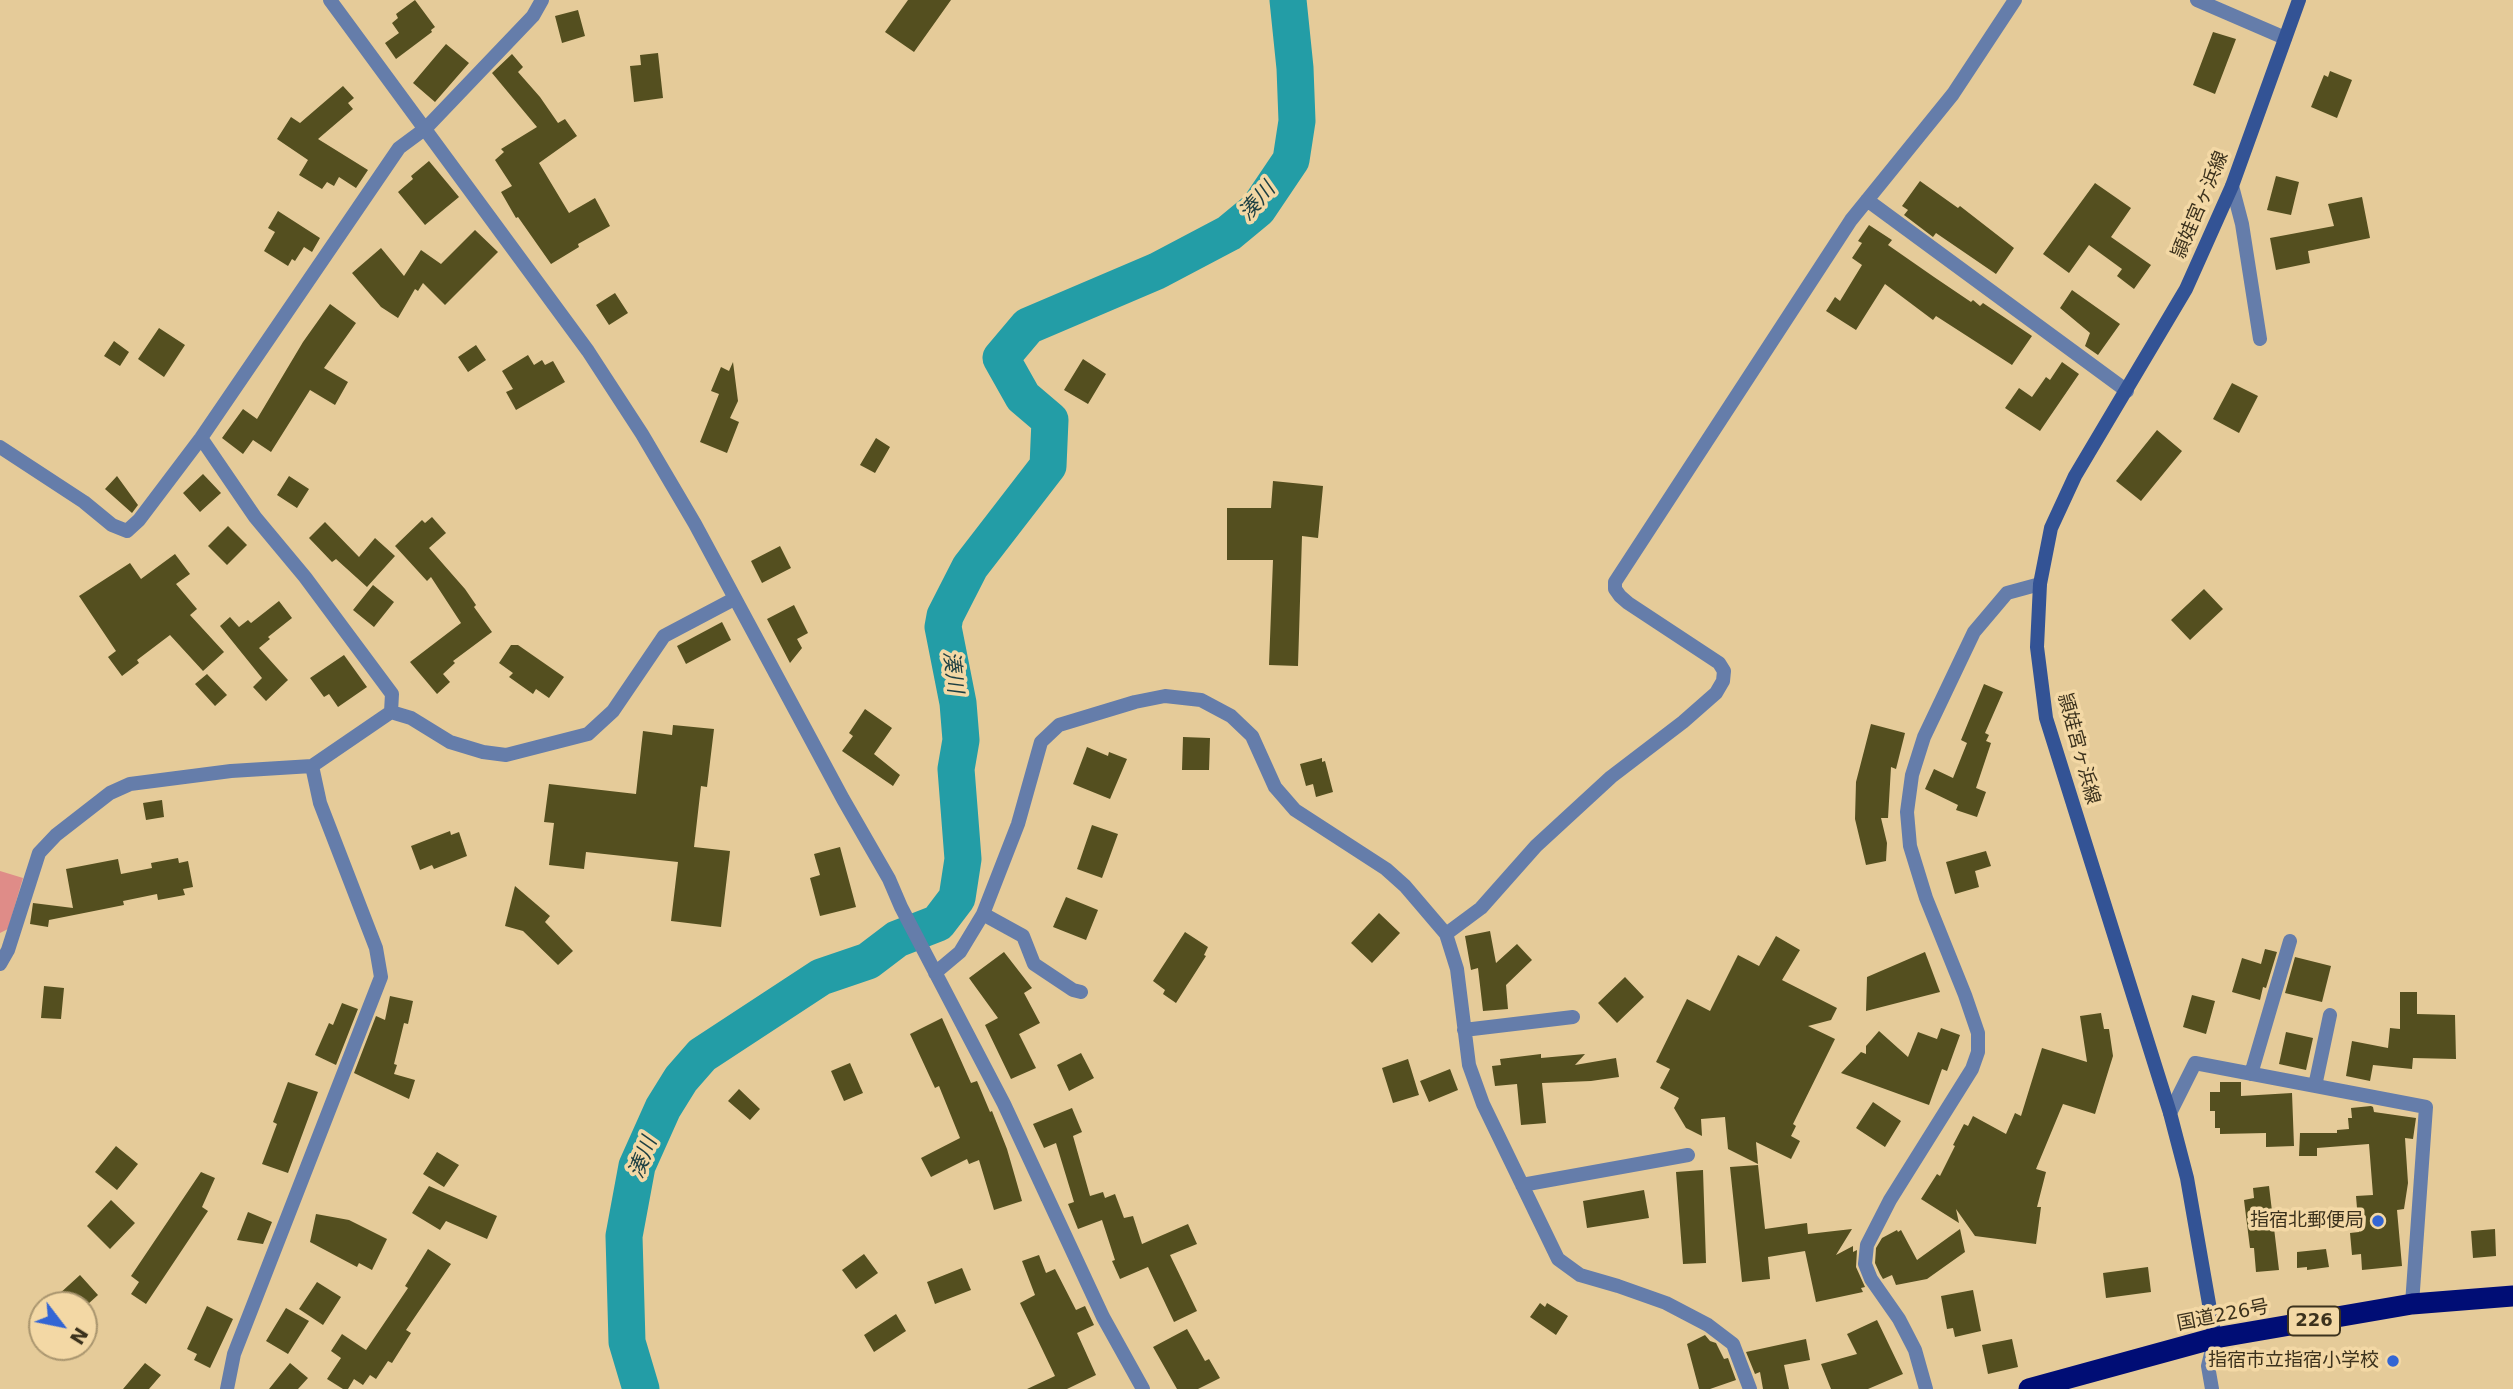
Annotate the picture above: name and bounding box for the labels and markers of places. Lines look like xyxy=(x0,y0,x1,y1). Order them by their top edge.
place label: 指宿北郵便局 xyxy=(2250,1210,2364,1232)
marker: 指宿北郵便局 xyxy=(2370,1213,2386,1229)
place label: 指宿市立指宿小学校 xyxy=(2208,1350,2379,1372)
marker: 指宿市立指宿小学校 xyxy=(2385,1353,2401,1369)

